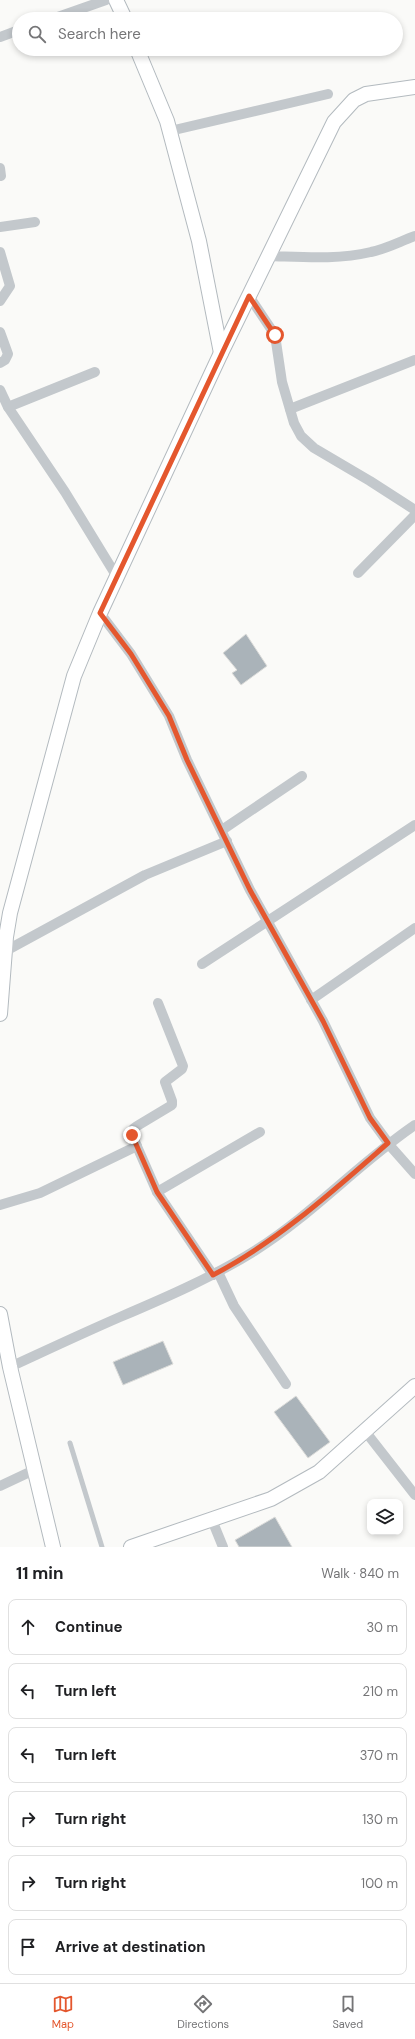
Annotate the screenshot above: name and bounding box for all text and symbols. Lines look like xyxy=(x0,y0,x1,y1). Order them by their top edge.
search box xyxy=(12,12,403,56)
icon: search xyxy=(26,23,48,45)
text: Search here xyxy=(58,24,141,44)
route start xyxy=(266,326,284,344)
route end xyxy=(123,1126,141,1144)
map controls xyxy=(367,1499,403,1535)
button: layers xyxy=(367,1499,403,1535)
text: 11 min xyxy=(16,1562,64,1584)
text: Walk · 840 m xyxy=(321,1565,399,1582)
icon: ahead xyxy=(17,1616,39,1638)
text: Continue xyxy=(55,1617,123,1637)
text: 30 m xyxy=(366,1619,398,1636)
icon: left xyxy=(17,1680,39,1702)
text: Turn left xyxy=(55,1681,116,1701)
text: 210 m xyxy=(363,1683,398,1700)
icon: left xyxy=(17,1744,39,1766)
text: Turn left xyxy=(55,1745,116,1765)
text: 370 m xyxy=(360,1747,398,1764)
icon: right xyxy=(17,1808,39,1830)
text: Turn right xyxy=(55,1809,126,1829)
text: 130 m xyxy=(362,1811,398,1828)
icon: right xyxy=(17,1872,39,1894)
text: Turn right xyxy=(55,1873,126,1893)
text: 100 m xyxy=(361,1875,398,1892)
icon: arrive xyxy=(17,1936,39,1958)
text: Arrive at destination xyxy=(55,1937,206,1957)
tab: Map xyxy=(52,1993,74,2031)
tab: Directions xyxy=(177,1993,229,2031)
tab: Saved xyxy=(332,1993,363,2031)

